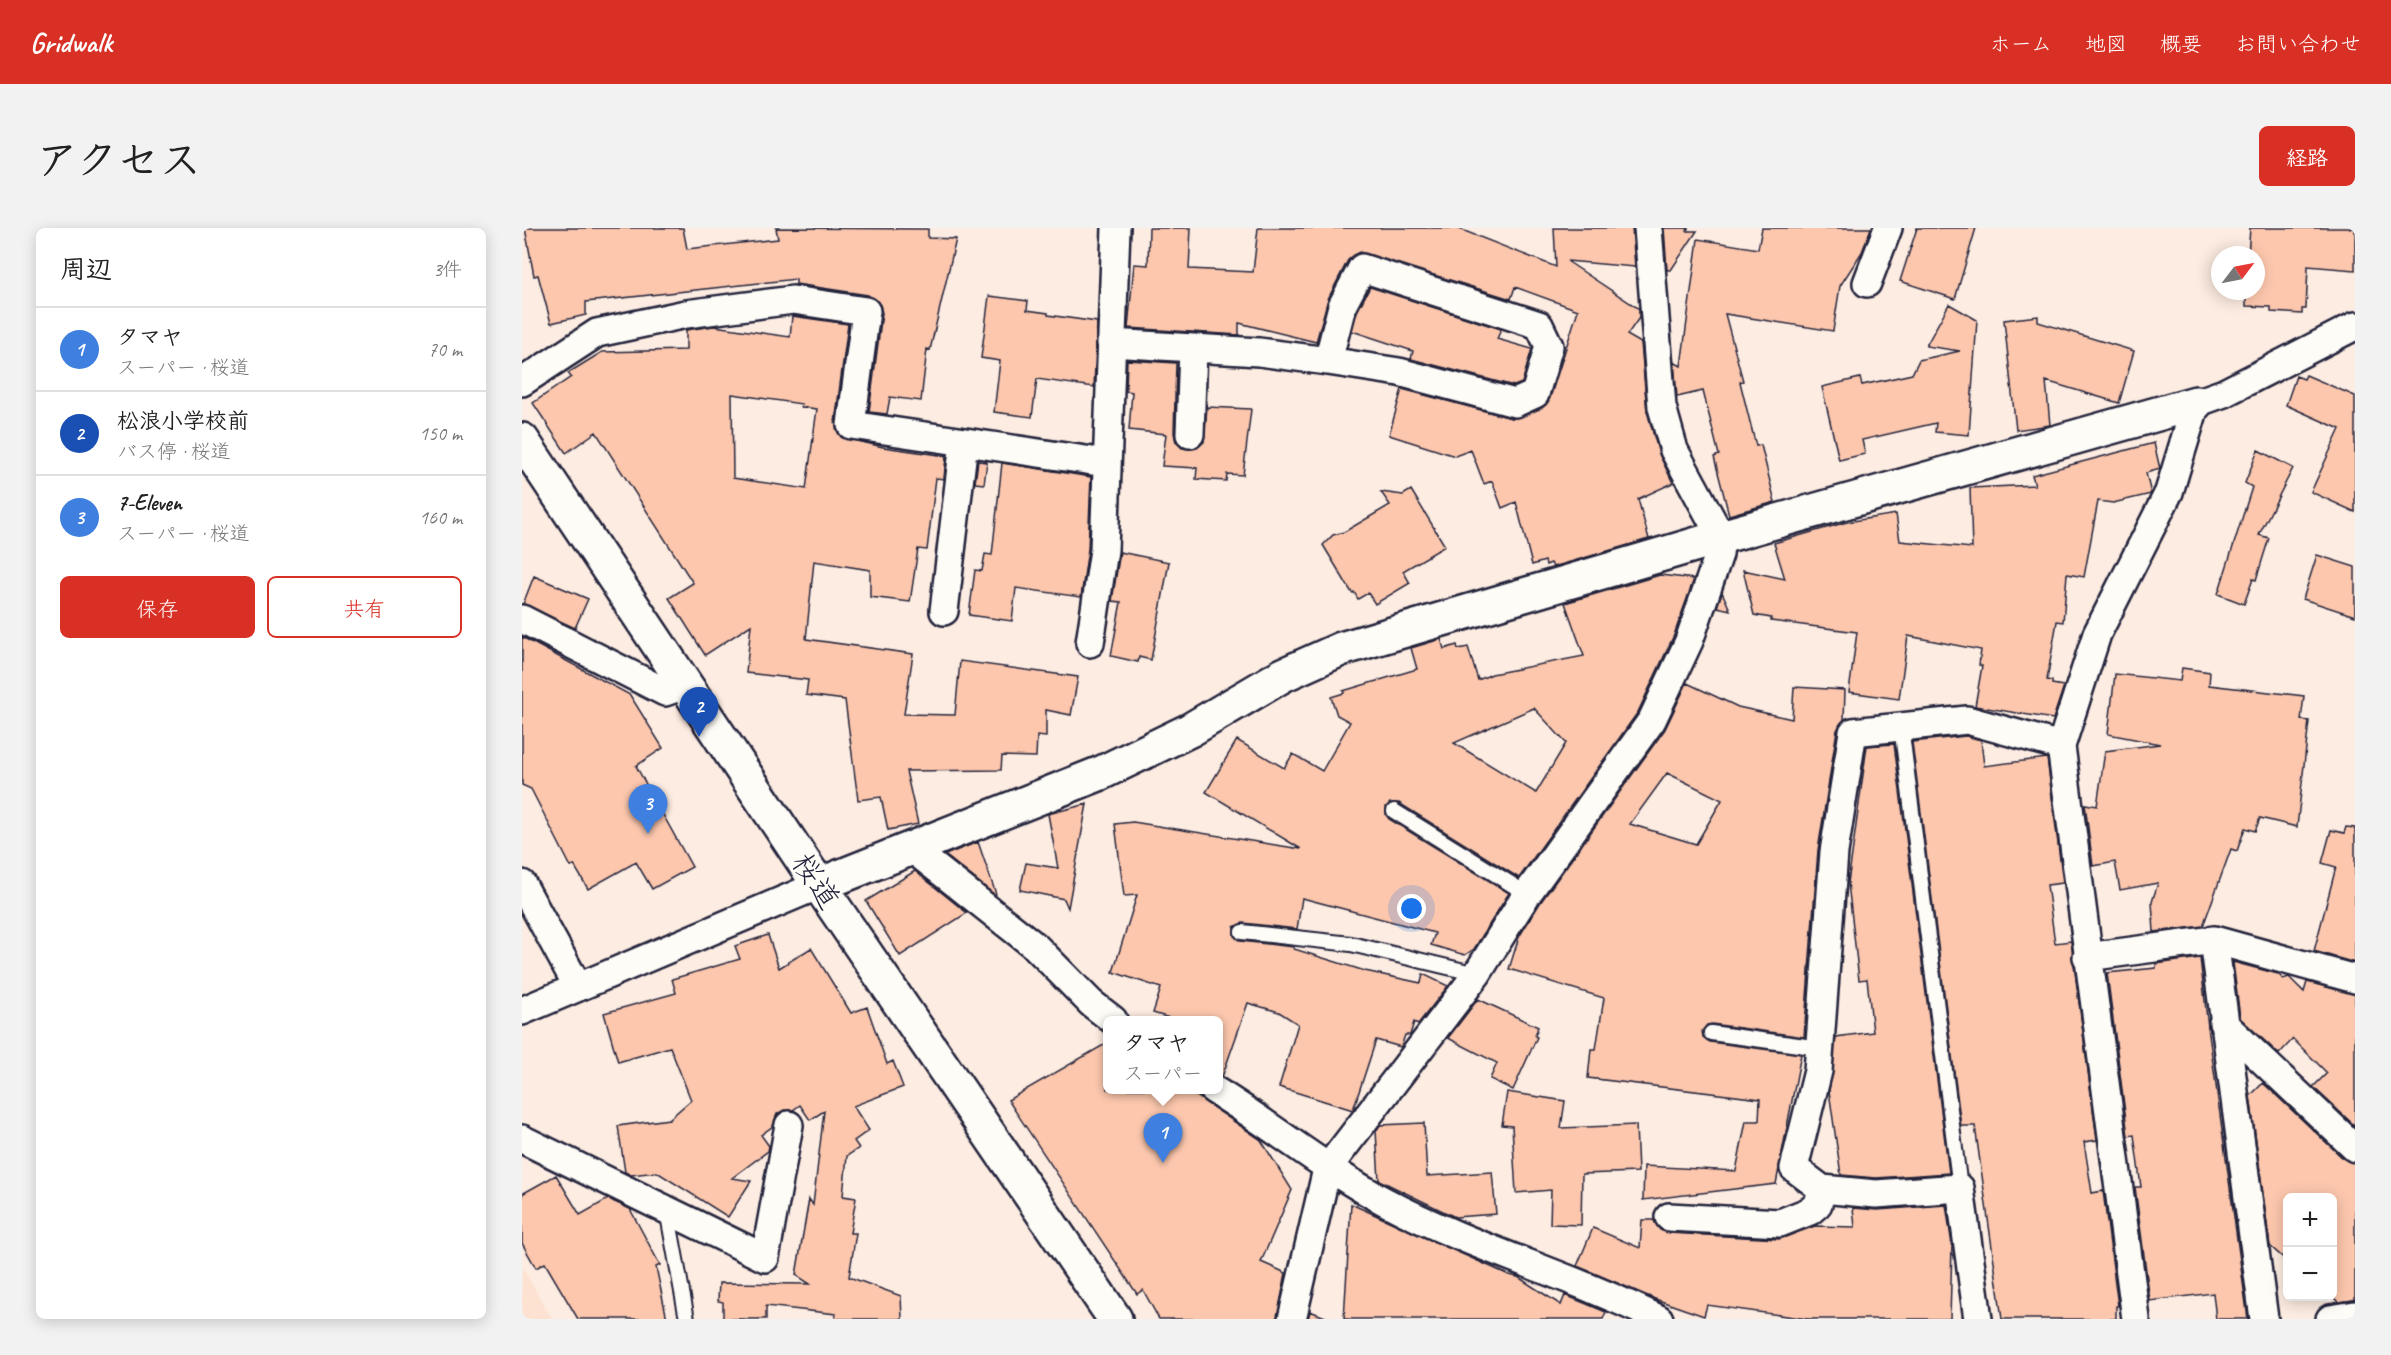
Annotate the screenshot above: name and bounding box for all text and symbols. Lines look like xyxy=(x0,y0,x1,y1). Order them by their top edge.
text: Gridwalk xyxy=(30,25,112,60)
text: ホーム xyxy=(1990,31,2052,57)
text: 地図 xyxy=(2085,31,2127,57)
text: 概要 xyxy=(2160,31,2202,57)
text: お問い合わせ xyxy=(2235,31,2361,57)
button: 経路 xyxy=(2259,126,2355,186)
text: アクセス xyxy=(36,134,201,187)
north arrow xyxy=(2211,246,2265,300)
text: 周辺 xyxy=(60,253,112,286)
text: 3件 xyxy=(433,257,462,282)
text: タマヤ xyxy=(117,323,183,351)
text: 1 xyxy=(75,337,84,362)
text: 70 m xyxy=(428,337,462,362)
text: スーパー · 桜道 xyxy=(117,355,250,380)
text: 松浪小学校前 xyxy=(117,407,249,435)
text: 2 xyxy=(75,421,84,446)
text: 150 m xyxy=(419,421,462,446)
text: バス停 · 桜道 xyxy=(117,439,230,464)
text: 7-Eleven xyxy=(117,489,182,517)
text: 3 xyxy=(75,505,84,530)
text: 160 m xyxy=(419,505,462,530)
text: スーパー · 桜道 xyxy=(117,521,250,546)
button: 保存 xyxy=(60,576,255,638)
button: 共有 xyxy=(267,576,462,638)
pin: 2 xyxy=(680,688,718,737)
pin: 3 xyxy=(628,784,668,834)
street label: 桜道 xyxy=(783,846,849,916)
your location xyxy=(1397,894,1426,923)
popup xyxy=(1103,1016,1223,1094)
text: タマヤ xyxy=(1123,1029,1189,1057)
text: スーパー xyxy=(1123,1061,1203,1086)
pin: 1 xyxy=(1144,1114,1182,1163)
map controls xyxy=(2283,1193,2337,1301)
button: + xyxy=(2283,1193,2337,1247)
button: − xyxy=(2283,1247,2337,1301)

